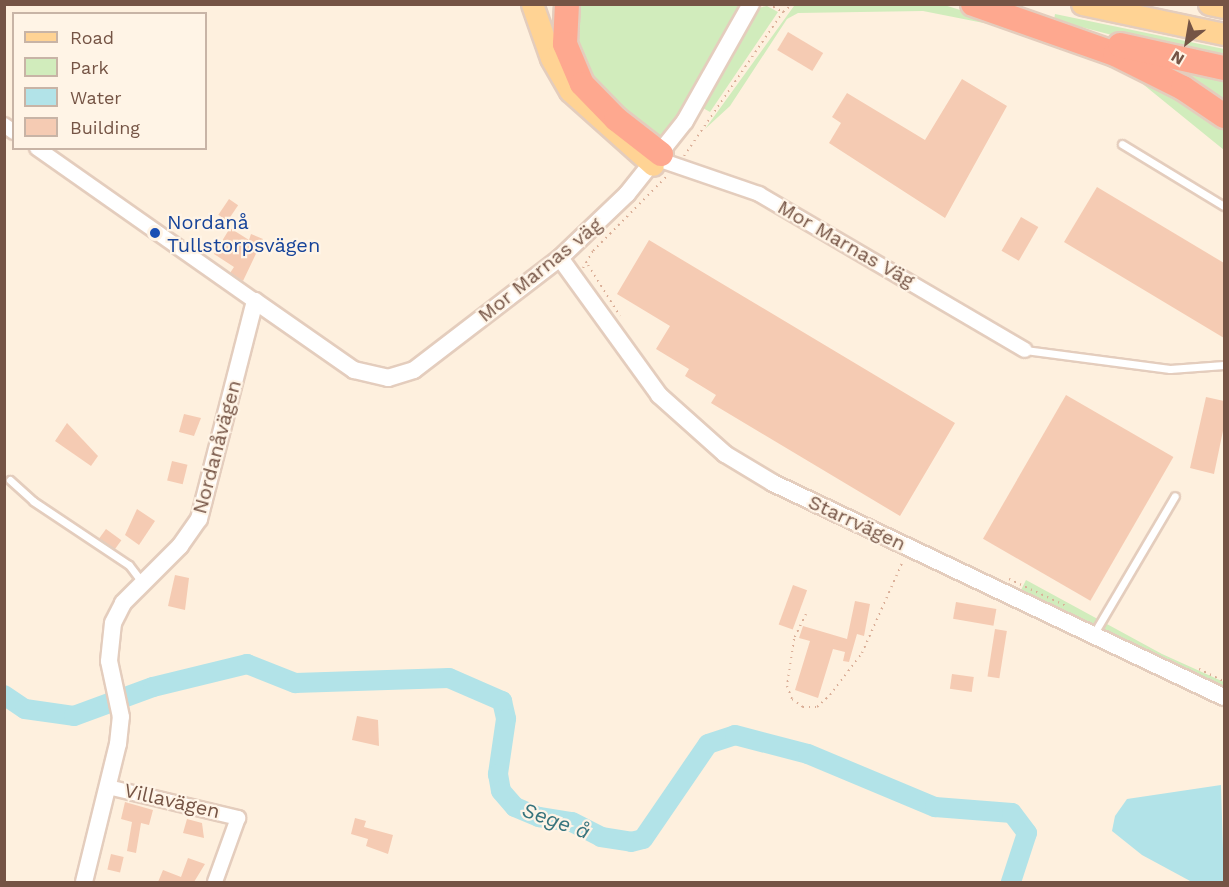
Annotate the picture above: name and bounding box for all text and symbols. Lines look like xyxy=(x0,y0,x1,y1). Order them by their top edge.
legend xyxy=(12,12,207,150)
north arrow xyxy=(1157,12,1217,72)
text: Road xyxy=(70,27,114,48)
text: N xyxy=(1168,47,1187,69)
text: Park xyxy=(70,57,109,78)
text: Water xyxy=(70,87,122,108)
text: Building xyxy=(70,117,140,138)
street label: Mor Marnas Väg xyxy=(773,195,919,293)
place label: Nordanå Tullstorpsvägen xyxy=(167,210,320,257)
street label: Mor Marnas väg xyxy=(473,212,607,328)
marker: Nordanå Tullstorpsvägen xyxy=(148,226,162,240)
street label: Nordanåvägen xyxy=(188,377,246,517)
street label: Starrvägen xyxy=(804,490,910,556)
street label: Villavägen xyxy=(122,778,222,824)
water label: Sege å xyxy=(519,797,593,845)

